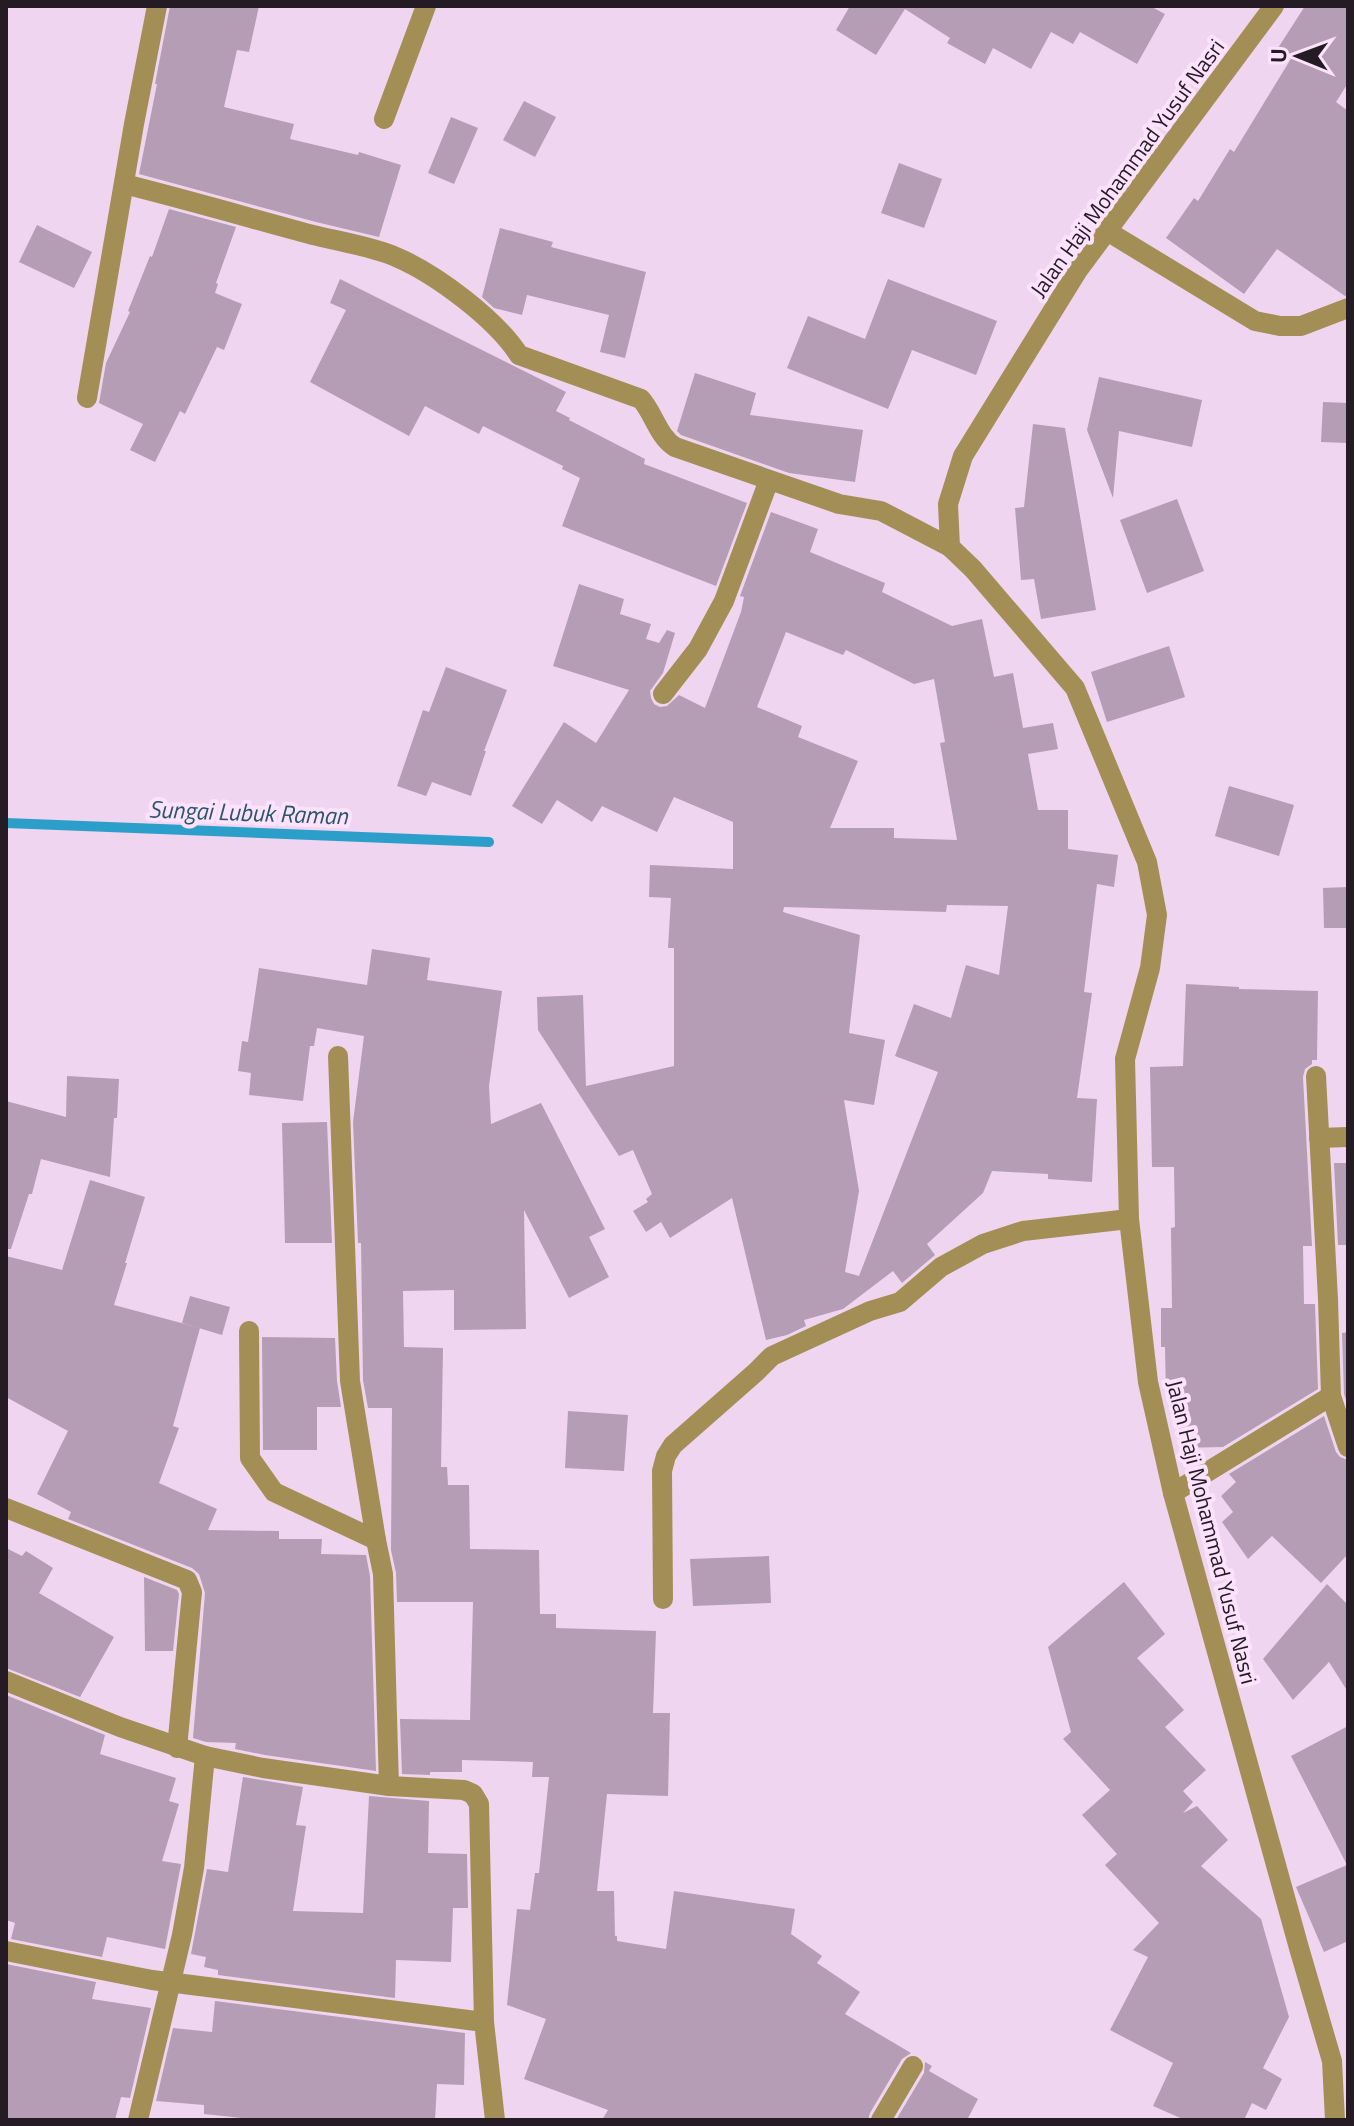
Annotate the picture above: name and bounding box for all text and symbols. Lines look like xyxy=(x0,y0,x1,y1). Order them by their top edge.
north arrow xyxy=(1258,16,1338,96)
street label: Jalan Haji Mohammad Yusuf Nasri xyxy=(1021,32,1233,304)
text: U xyxy=(1261,48,1295,63)
water label: Sungai Lubuk Raman xyxy=(148,791,349,834)
street label: Jalan Haji Mohammad Yusuf Nasri xyxy=(1158,1376,1266,1688)

